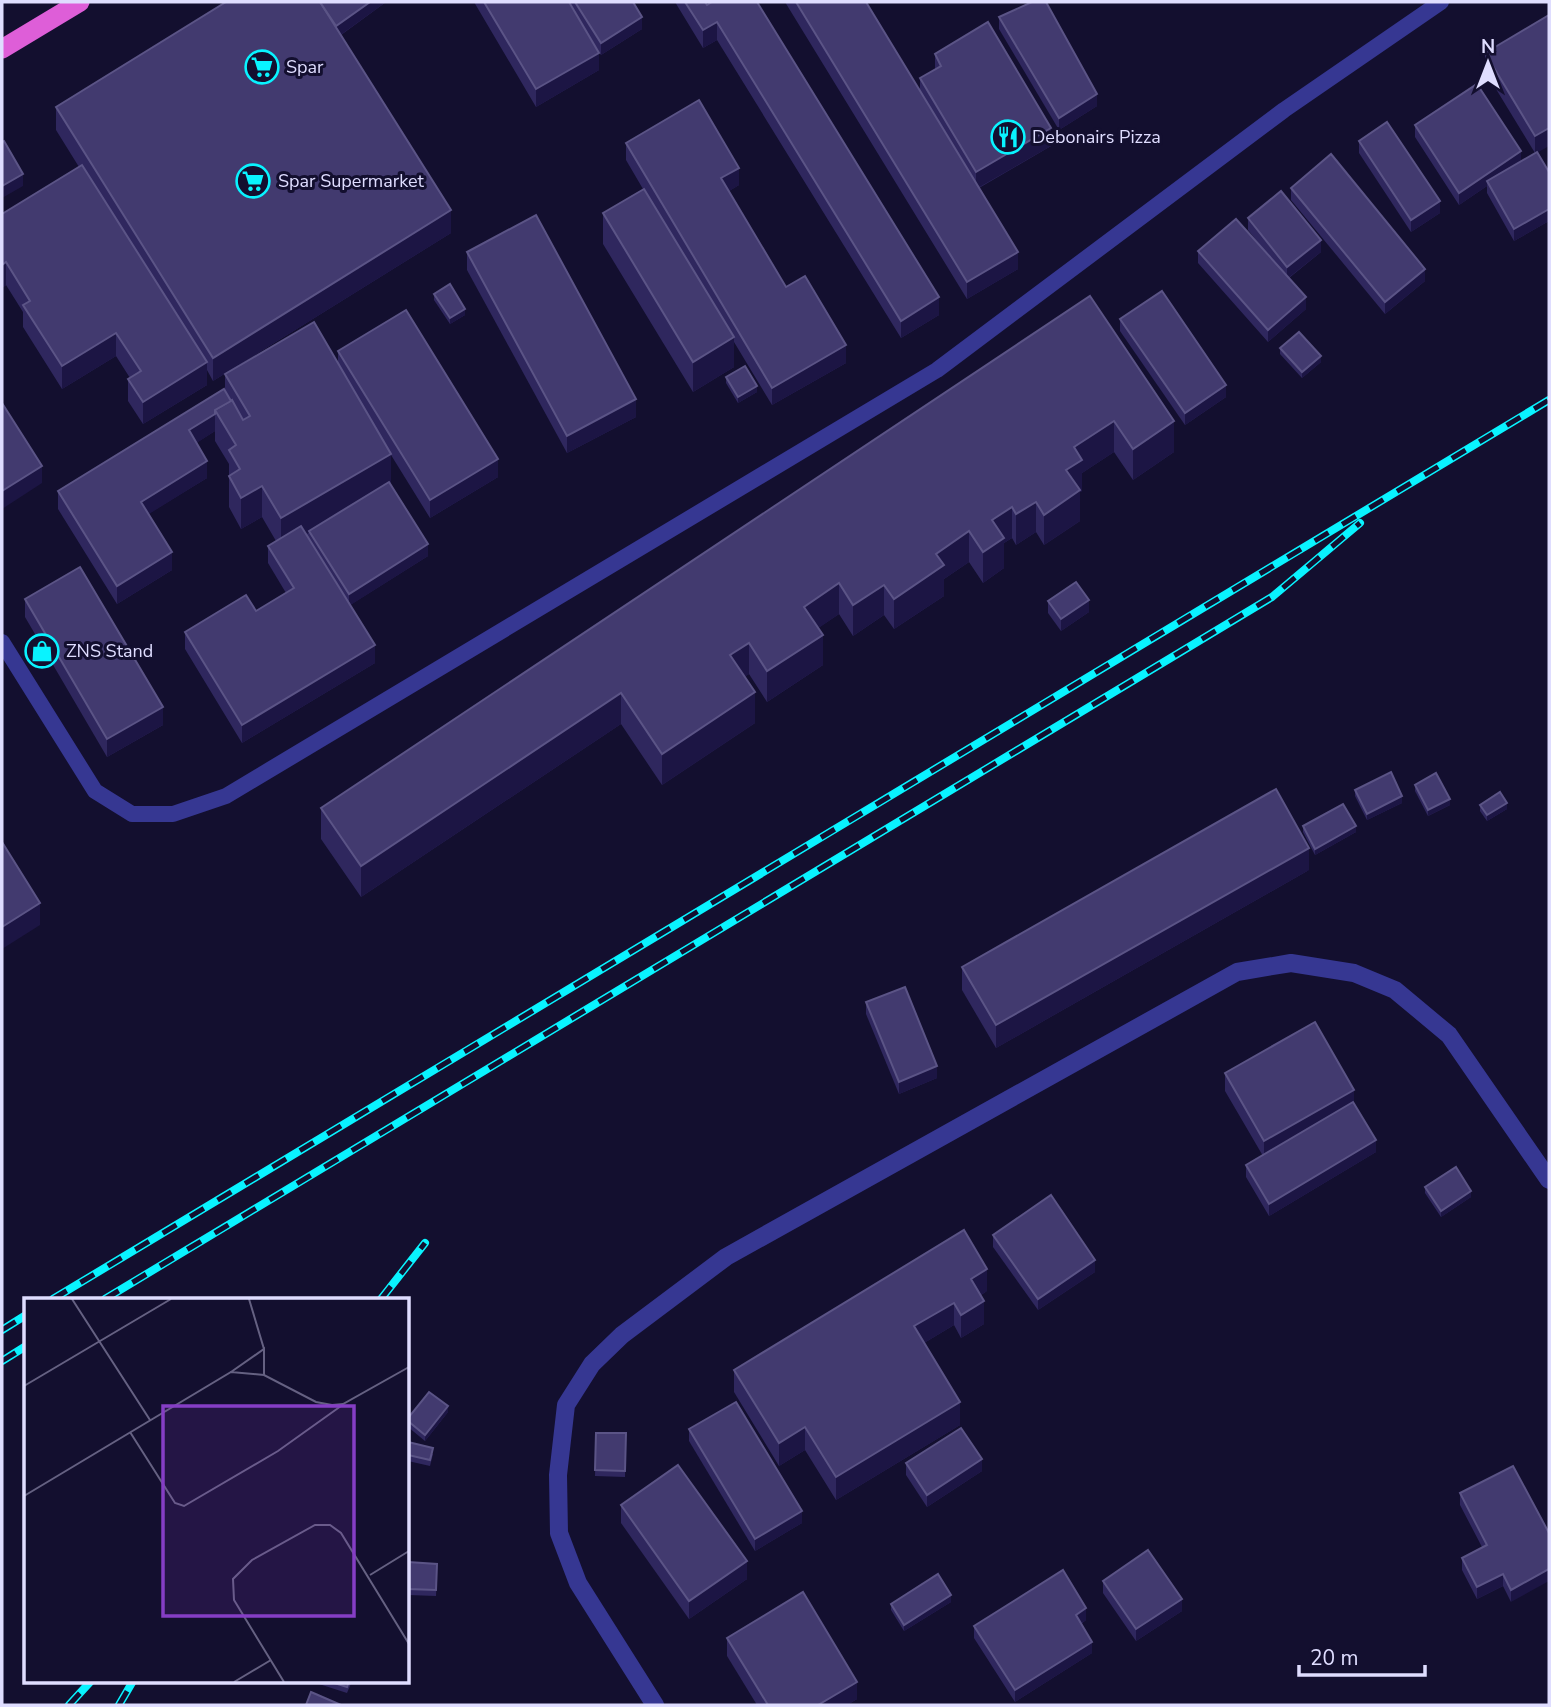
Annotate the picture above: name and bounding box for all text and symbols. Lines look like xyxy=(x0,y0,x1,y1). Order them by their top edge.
north arrow xyxy=(1453,28,1523,98)
text: N xyxy=(1481,34,1495,60)
supermarket icon: Spar xyxy=(243,48,281,86)
place label: Spar xyxy=(286,55,324,79)
restaurant icon: Debonairs Pizza xyxy=(989,118,1027,156)
place label: Debonairs Pizza xyxy=(1032,125,1161,149)
supermarket icon: Spar Supermarket xyxy=(234,162,272,200)
place label: Spar Supermarket xyxy=(278,169,425,193)
shop icon: ZNS Stand xyxy=(23,632,61,670)
place label: ZNS Stand xyxy=(66,639,153,663)
inset map xyxy=(24,1298,410,1682)
scale bar xyxy=(1299,1634,1425,1678)
text: 20 m xyxy=(1310,1644,1359,1672)

